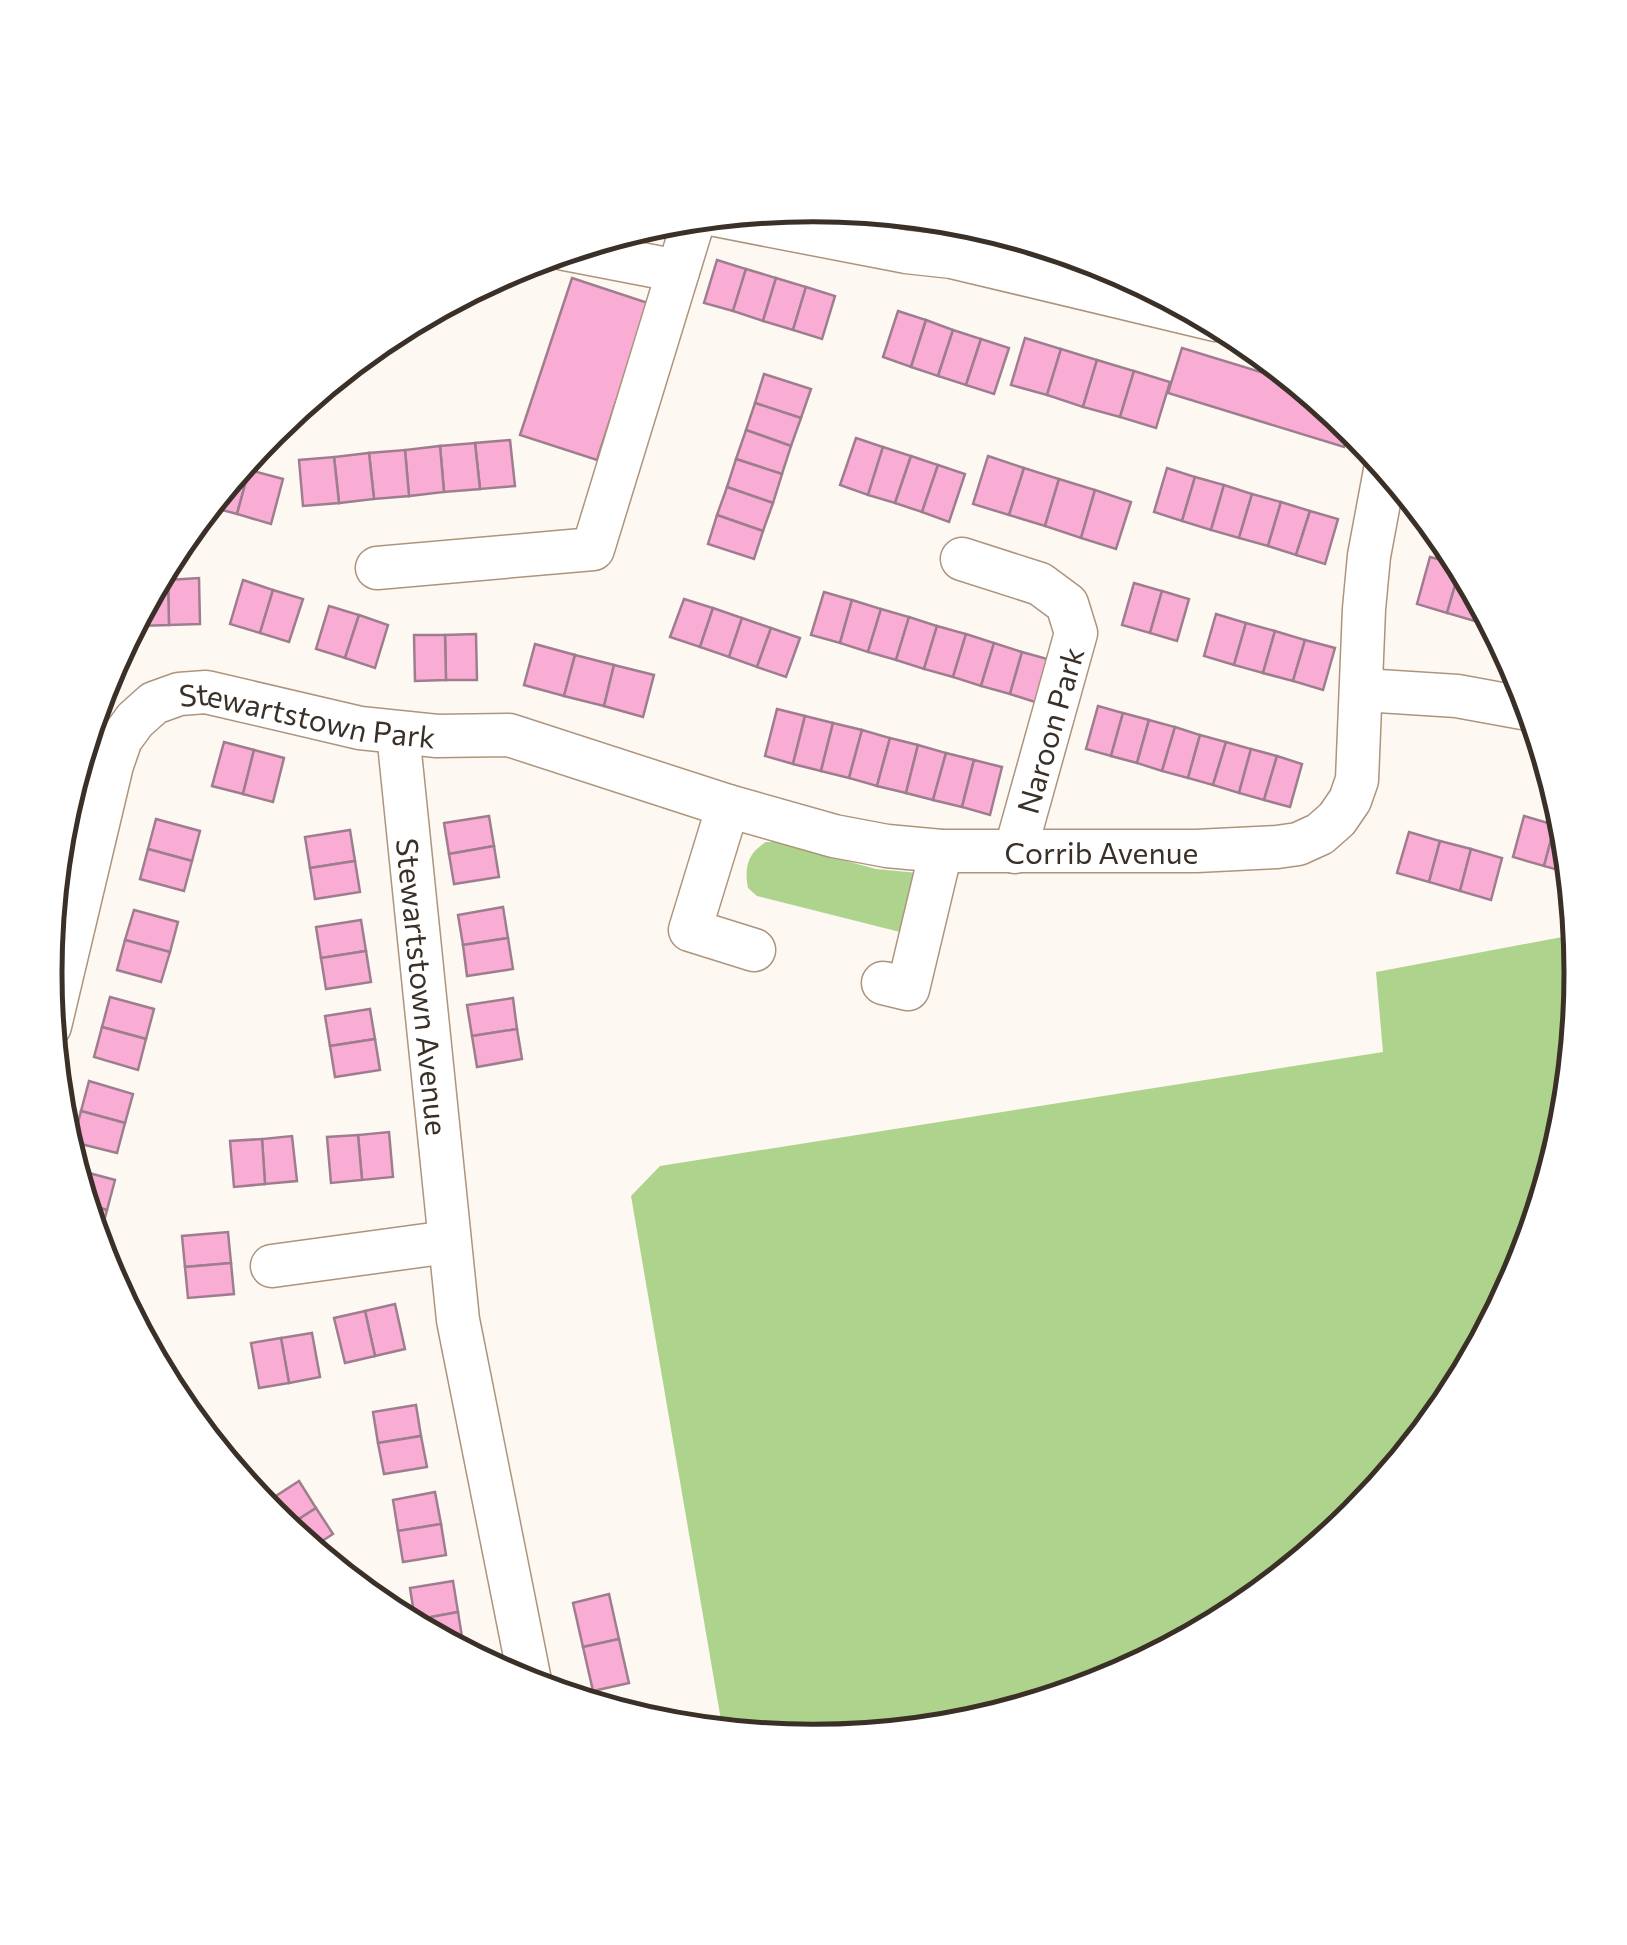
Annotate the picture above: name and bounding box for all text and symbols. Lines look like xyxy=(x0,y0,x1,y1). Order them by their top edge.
street label: Naroon Park xyxy=(1008,643,1090,817)
street label: Stewartstown Park xyxy=(177,673,438,754)
street label: Corrib Avenue xyxy=(1004,833,1198,870)
street label: Stewartstown Avenue xyxy=(390,836,458,1137)

